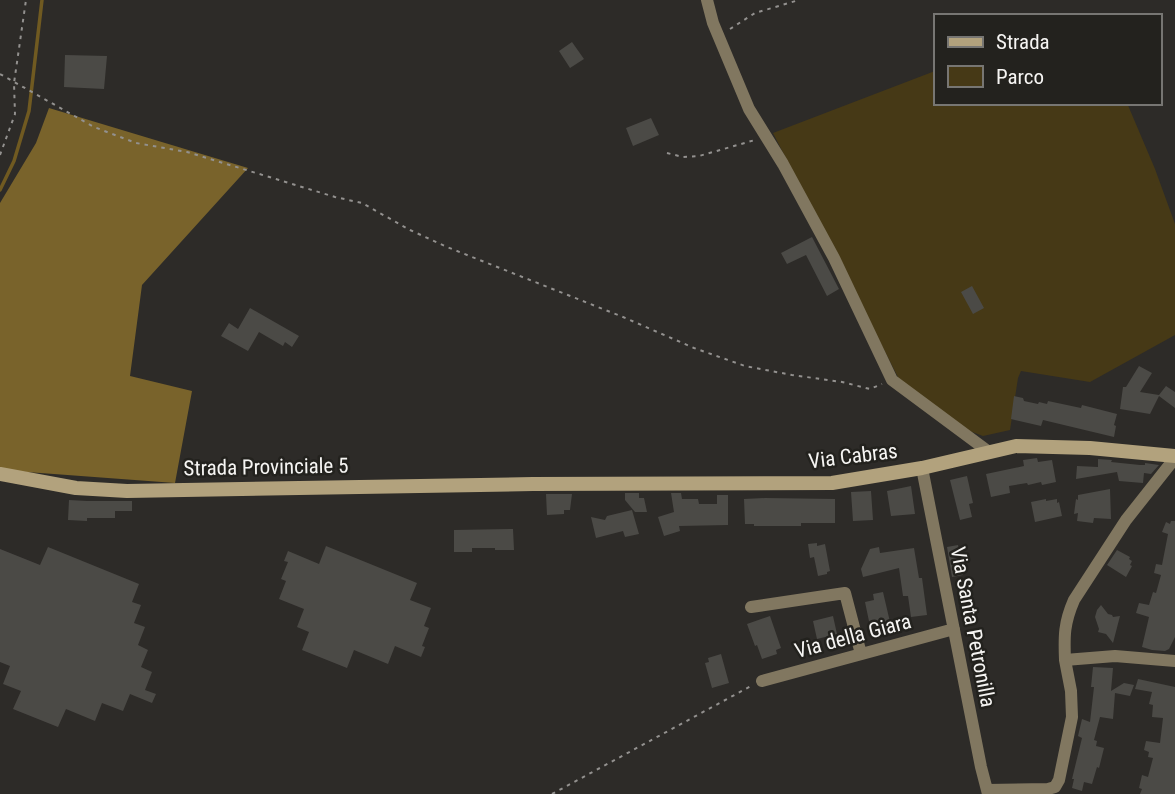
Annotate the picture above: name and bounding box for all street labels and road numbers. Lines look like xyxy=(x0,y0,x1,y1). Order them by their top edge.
street label: Via Cabras xyxy=(807,439,899,473)
street label: Strada Provinciale 5 xyxy=(183,454,349,480)
street label: Via Santa Petronilla xyxy=(946,545,1000,709)
street label: Via della Giara xyxy=(792,609,914,663)

